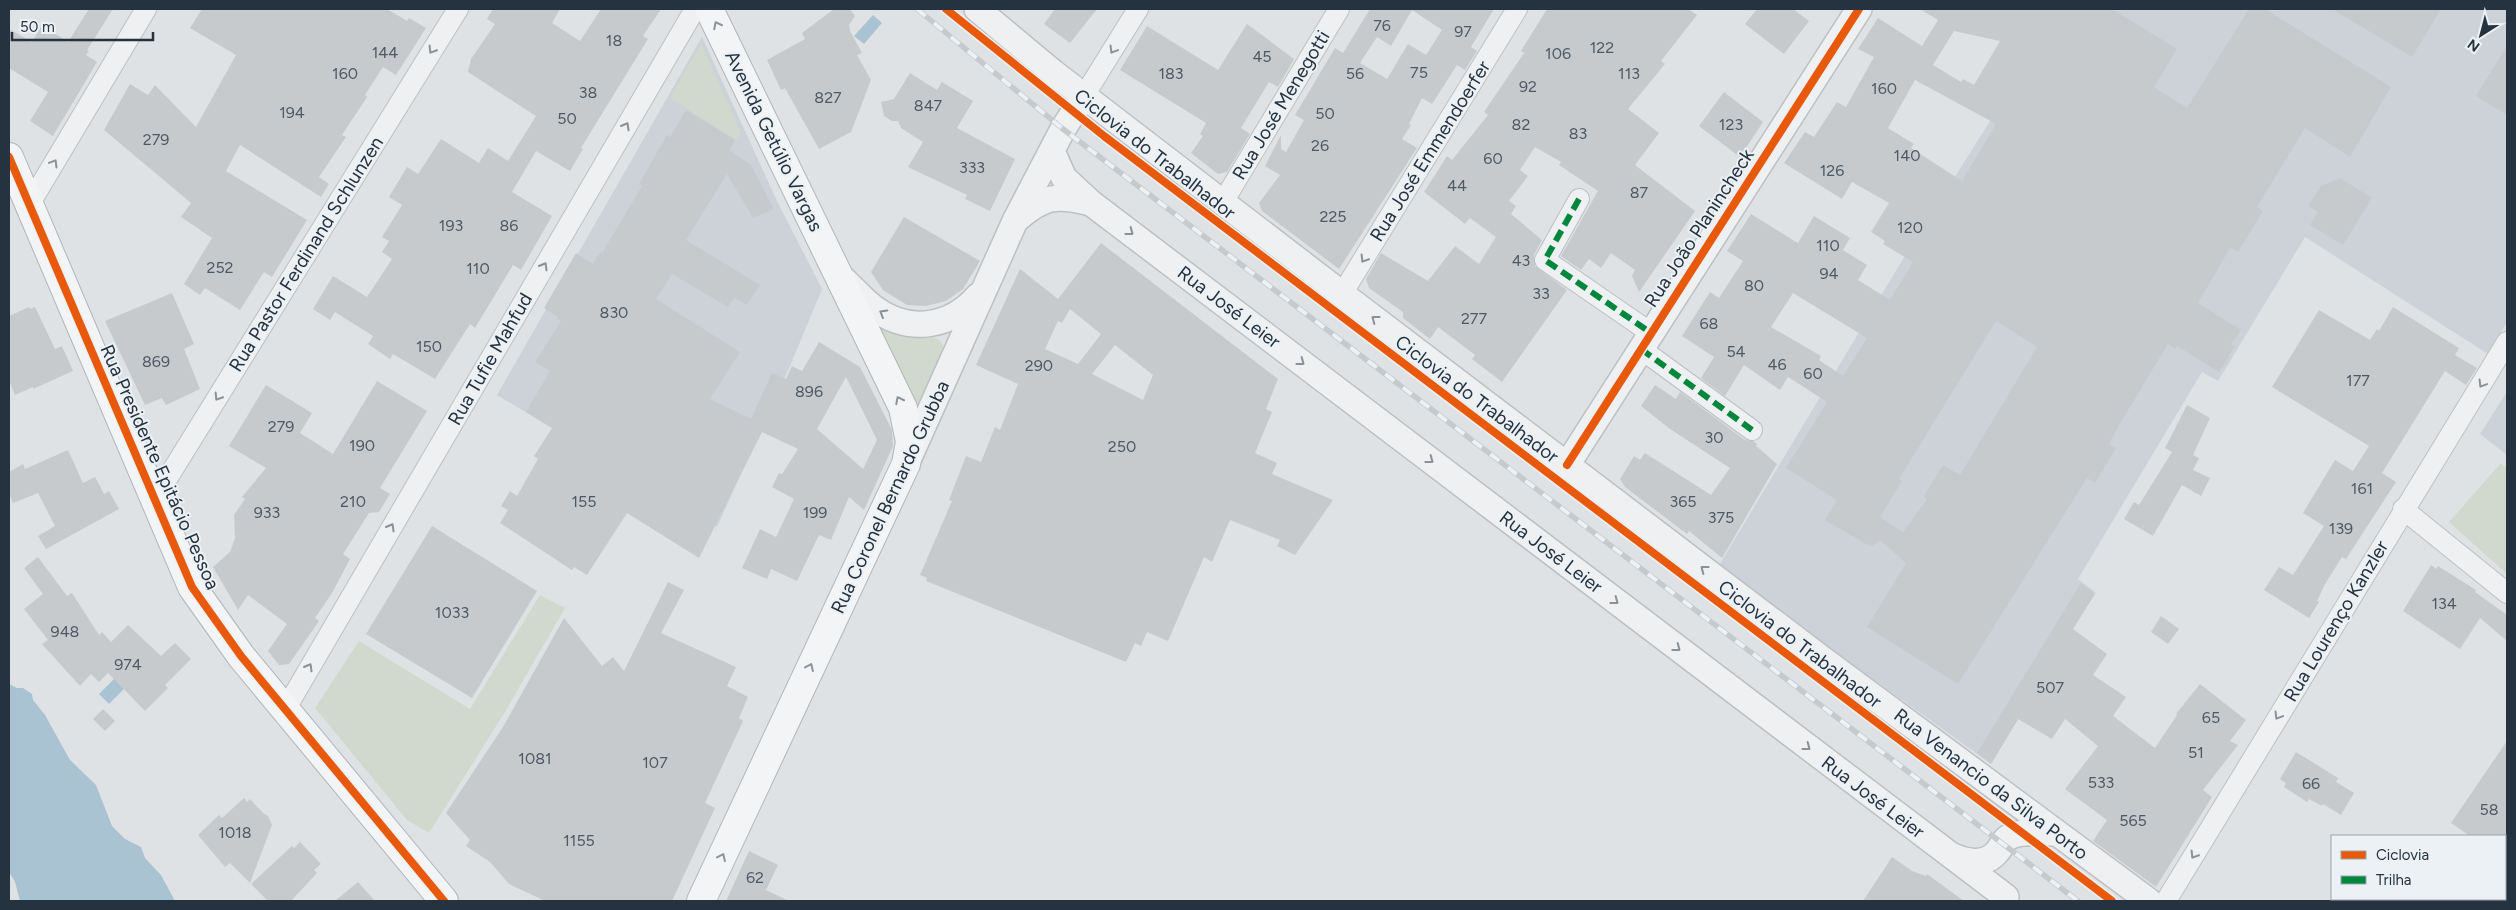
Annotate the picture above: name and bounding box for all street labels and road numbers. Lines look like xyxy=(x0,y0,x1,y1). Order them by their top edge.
street label: Rua José Menegotti xyxy=(1227,26,1335,184)
street label: Avenida Getúlio Vargas xyxy=(720,47,828,235)
street label: Rua José Emmendoerfer xyxy=(1365,56,1495,246)
street label: Ciclovia do Trabalhador xyxy=(1070,84,1241,225)
street label: Rua Pastor Ferdinand Schlunzen xyxy=(224,132,388,376)
street label: Rua João Planincheck xyxy=(1639,144,1759,312)
street label: Rua José Leier xyxy=(1173,261,1286,354)
street label: Rua Tufie Mahfud xyxy=(443,289,537,429)
street label: Ciclovia do Trabalhador xyxy=(1391,330,1564,468)
street label: Rua Presidente Epitácio Pessoa xyxy=(95,341,225,593)
street label: Rua Coronel Bernardo Grubba xyxy=(826,377,954,617)
street label: Rua José Leier xyxy=(1495,506,1608,599)
street label: Rua Lourenço Kanzler xyxy=(2279,536,2393,706)
street label: Ciclovia do Trabalhador xyxy=(1714,575,1887,713)
street label: Rua Venancio da Silva Porto xyxy=(1889,703,2093,865)
street label: Rua José Leier xyxy=(1817,751,1930,844)

